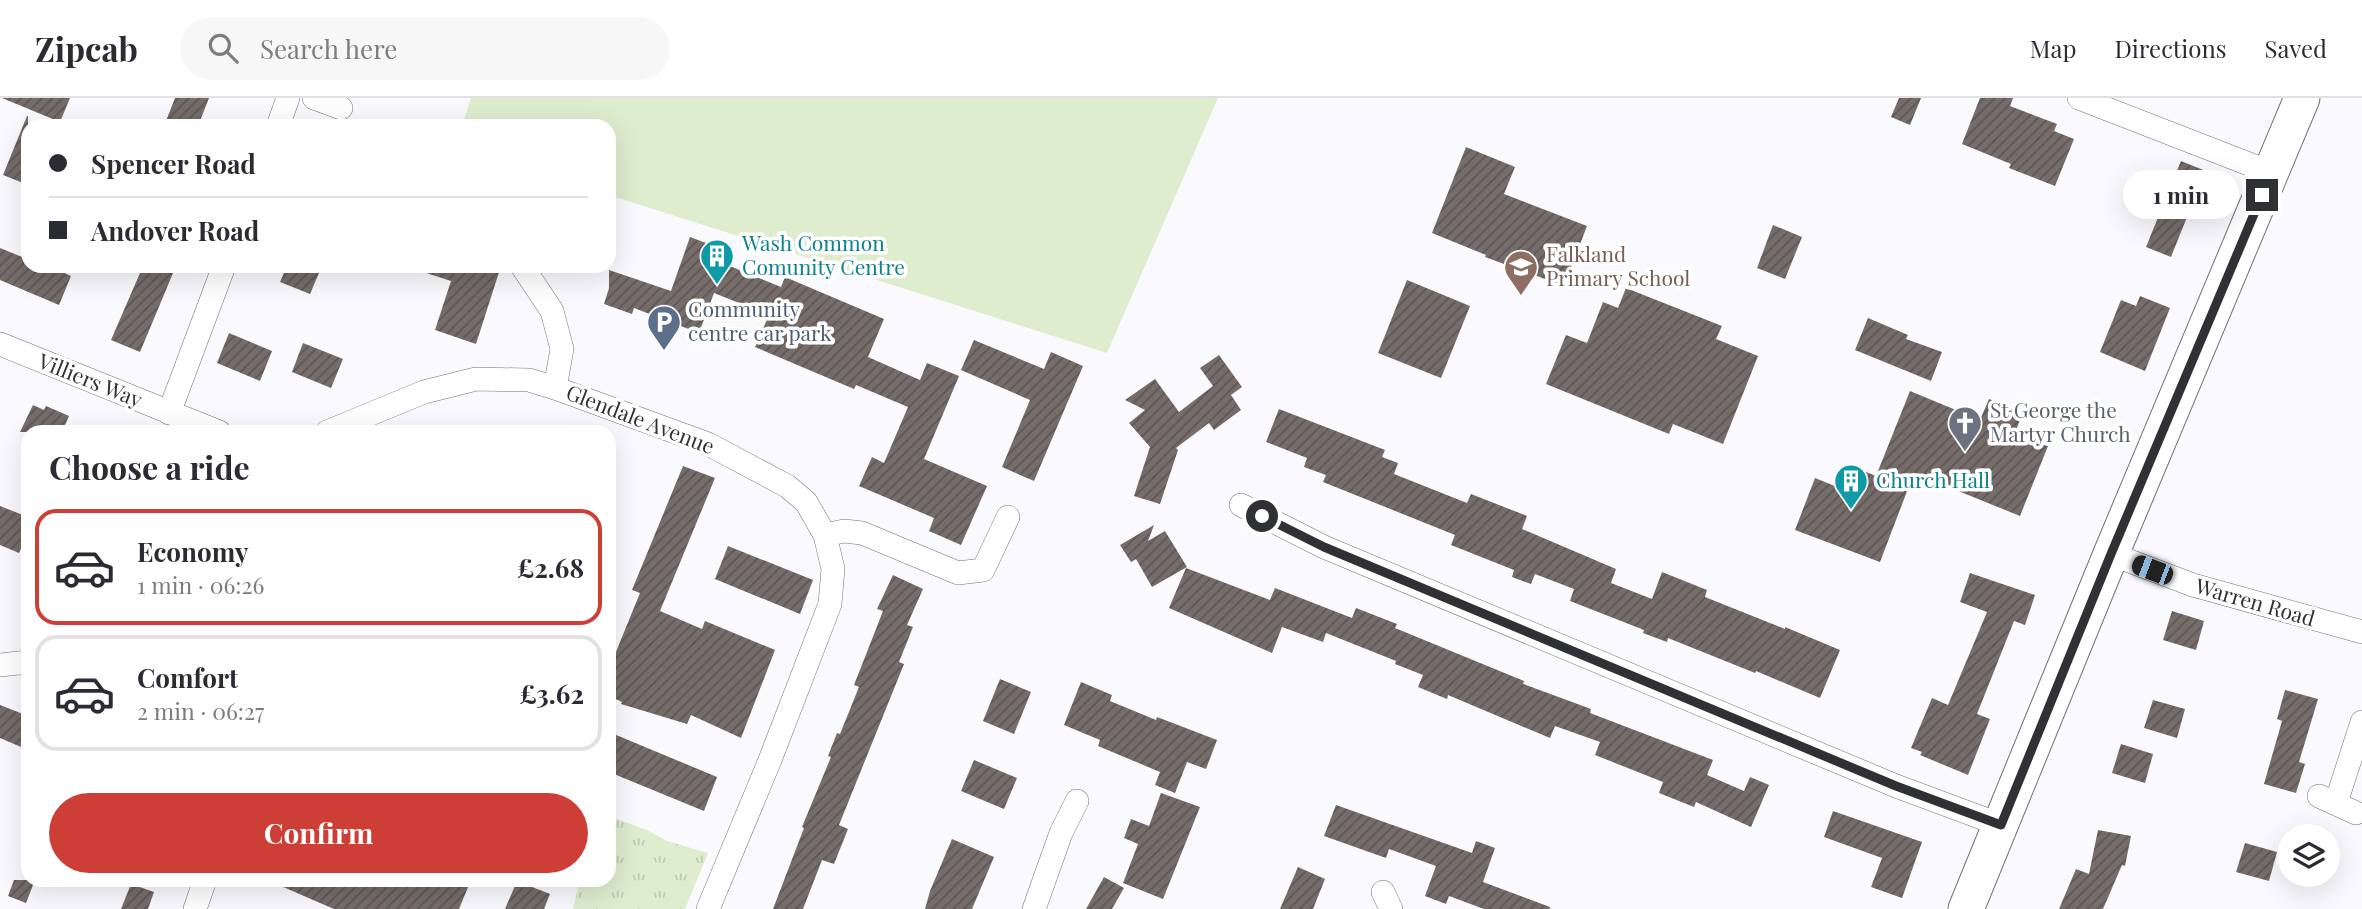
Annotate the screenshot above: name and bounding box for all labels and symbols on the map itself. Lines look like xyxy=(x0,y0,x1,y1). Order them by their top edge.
callout: 1 min xyxy=(2122,170,2238,220)
route end xyxy=(2246,179,2278,211)
place label: Wash Common Comunity Centre xyxy=(741,228,905,280)
building icon: Wash Common Comunity Centre xyxy=(698,237,736,286)
place label: Falkland Primary School xyxy=(1546,239,1690,291)
school or university icon: Falkland Primary School xyxy=(1502,248,1540,297)
place label: Community centre car park xyxy=(688,294,832,346)
parking icon: Community centre car park xyxy=(645,303,683,352)
street label: Villiers Way xyxy=(34,345,147,413)
street label: Glendale Avenue xyxy=(563,377,719,459)
place label: St George the Martyr Church xyxy=(1990,395,2131,447)
church icon: St George the Martyr Church xyxy=(1946,404,1984,453)
building icon: Church Hall xyxy=(1832,462,1870,511)
place label: Church Hall xyxy=(1876,465,1990,493)
route start xyxy=(1246,500,1278,532)
car xyxy=(2129,553,2176,587)
street label: Warren Road xyxy=(2192,570,2318,631)

